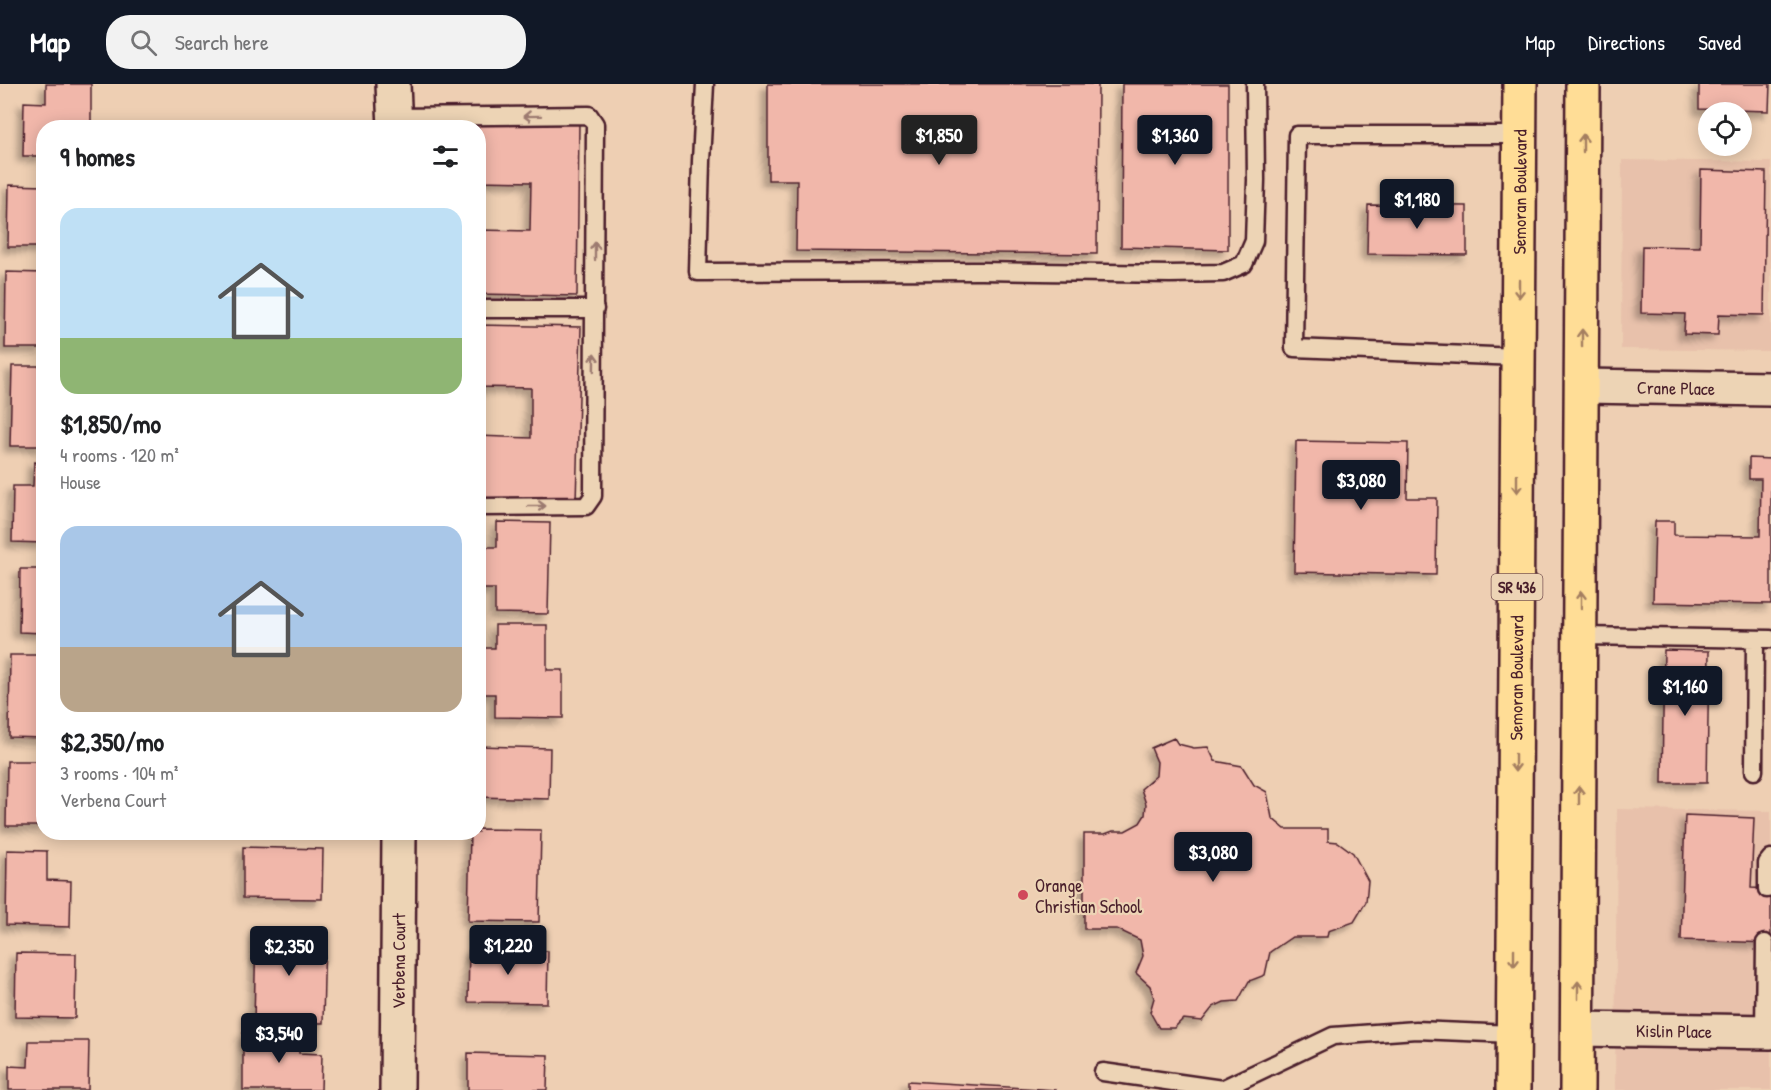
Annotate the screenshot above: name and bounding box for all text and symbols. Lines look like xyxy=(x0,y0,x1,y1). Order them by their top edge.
search box xyxy=(106,15,526,69)
text: Map xyxy=(30,23,70,61)
icon: search xyxy=(127,26,160,59)
text: Search here xyxy=(175,27,269,57)
text: Map xyxy=(1525,28,1555,57)
text: Directions xyxy=(1588,28,1665,57)
text: Saved xyxy=(1698,28,1741,57)
map controls xyxy=(1698,102,1752,156)
button: locate xyxy=(1698,102,1752,156)
one-way arrow xyxy=(522,110,542,122)
pin: $1,850 xyxy=(890,115,988,166)
pin: $1,360 xyxy=(1126,115,1224,166)
text: $1,850 xyxy=(915,121,963,148)
text: $1,360 xyxy=(1151,121,1199,148)
street label: Semoran Boulevard xyxy=(1506,129,1532,255)
one-way arrow xyxy=(1577,133,1589,153)
text: 9 homes xyxy=(60,139,135,174)
icon: filters xyxy=(429,140,462,173)
pin: $1,180 xyxy=(1368,179,1466,230)
text: $1,180 xyxy=(1394,185,1440,212)
one-way arrow xyxy=(589,241,601,261)
icon: home xyxy=(207,247,315,355)
one-way arrow xyxy=(1513,279,1525,299)
one-way arrow xyxy=(1576,328,1588,348)
one-way arrow xyxy=(588,353,600,373)
street label: Crane Place xyxy=(1637,374,1715,401)
text: $1,850/mo xyxy=(60,406,161,441)
text: 4 rooms · 120 m² xyxy=(60,441,179,468)
pin: $3,080 xyxy=(1312,460,1410,511)
text: $3,080 xyxy=(1336,466,1386,493)
text: House xyxy=(60,468,101,495)
one-way arrow xyxy=(1511,474,1523,494)
one-way arrow xyxy=(526,500,546,512)
icon: home xyxy=(207,565,315,673)
road number: SR 436 xyxy=(1492,574,1543,600)
one-way arrow xyxy=(1575,590,1587,610)
street label: Semoran Boulevard xyxy=(1503,615,1529,741)
pin: $1,160 xyxy=(1636,666,1734,717)
text: $1,160 xyxy=(1662,672,1708,699)
text: $2,350/mo xyxy=(60,724,164,759)
one-way arrow xyxy=(1509,753,1521,773)
text: 3 rooms · 104 m² xyxy=(60,759,178,786)
one-way arrow xyxy=(1573,785,1585,805)
text: Verbena Court xyxy=(60,786,166,813)
pin: $3,080 xyxy=(1164,832,1262,883)
text: $3,080 xyxy=(1188,838,1238,865)
place label: Orange Christian School xyxy=(1035,873,1142,919)
marker: Orange Christian School xyxy=(1016,888,1030,902)
street label: Verbena Court xyxy=(385,912,411,1009)
pin: $1,220 xyxy=(459,925,557,976)
pin: $2,350 xyxy=(240,926,338,977)
text: $1,220 xyxy=(483,931,533,958)
text: $2,350 xyxy=(264,932,314,959)
one-way arrow xyxy=(1508,948,1520,968)
one-way arrow xyxy=(1572,980,1584,1000)
pin: $3,540 xyxy=(230,1013,328,1064)
street label: Kislin Place xyxy=(1636,1017,1712,1044)
text: $3,540 xyxy=(255,1019,303,1046)

